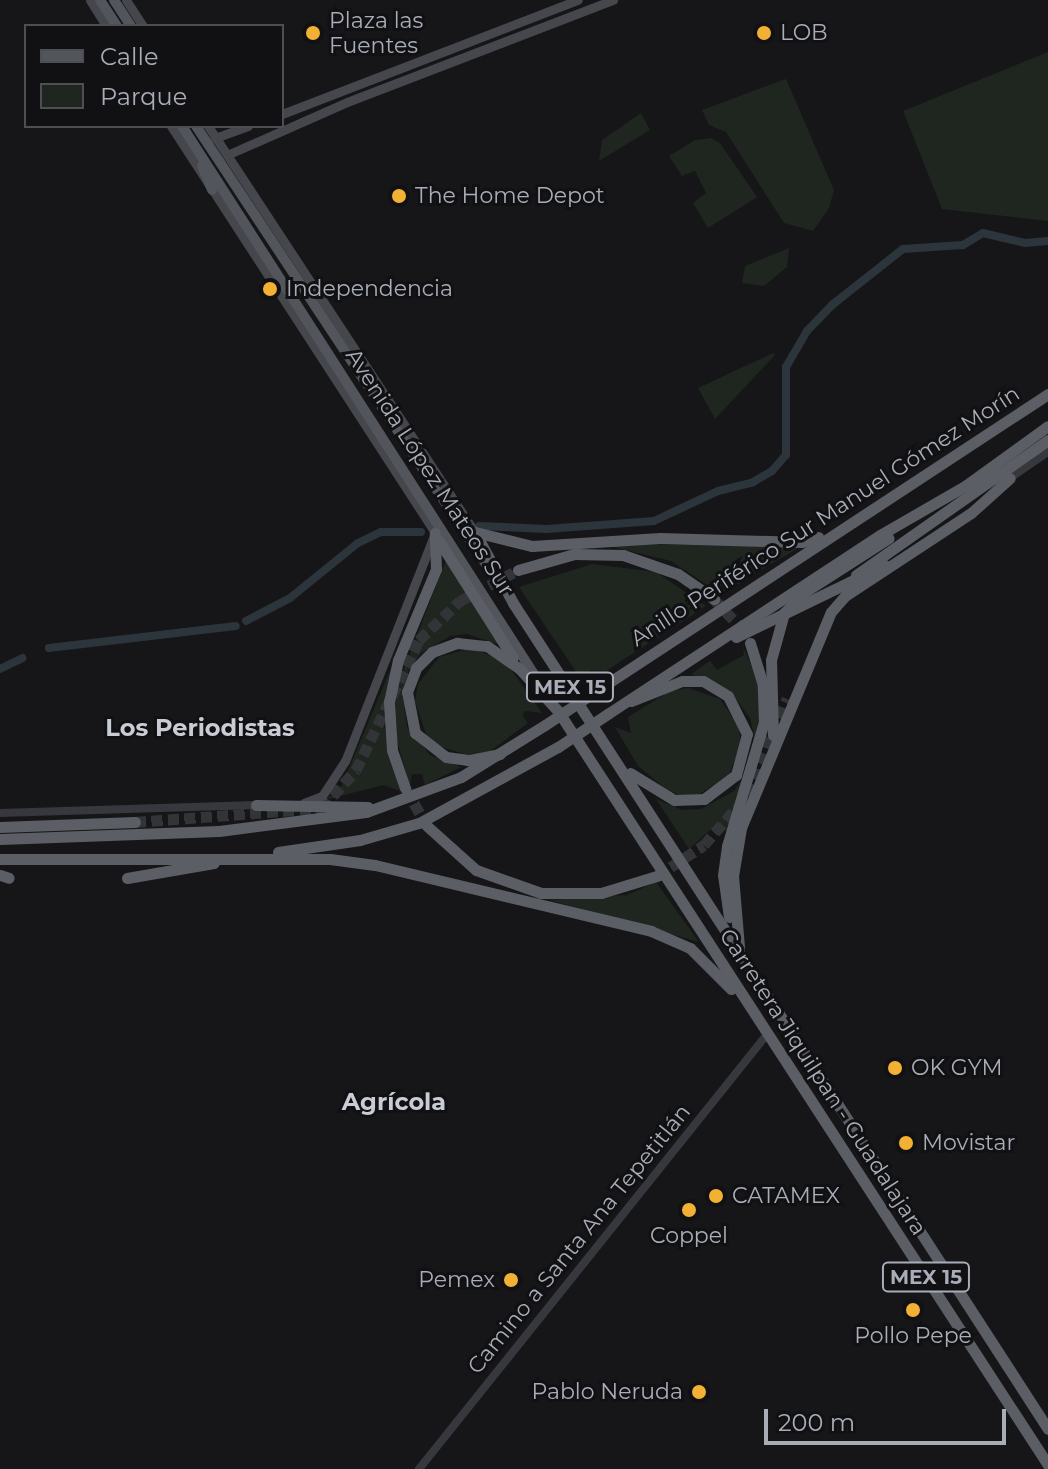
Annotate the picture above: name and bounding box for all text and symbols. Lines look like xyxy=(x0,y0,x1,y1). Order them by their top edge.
place label: Plaza las Fuentes xyxy=(329,7,423,58)
place label: LOB xyxy=(780,20,828,46)
legend xyxy=(24,24,284,128)
marker: Plaza las Fuentes xyxy=(304,24,322,42)
marker: LOB xyxy=(755,24,773,42)
text: Calle xyxy=(100,42,158,71)
text: Parque xyxy=(100,82,187,111)
place label: The Home Depot xyxy=(415,183,605,209)
marker: The Home Depot xyxy=(390,187,408,205)
place label: Independencia xyxy=(286,276,453,302)
marker: Independencia xyxy=(261,280,279,298)
street label: Avenida López Mateos Sur xyxy=(340,343,520,601)
street label: Anillo Periférico Sur Manuel Gómez Morín xyxy=(626,380,1024,652)
road number: MEX 15 xyxy=(524,671,616,703)
district label: Los Periodistas xyxy=(105,714,295,742)
street label: Carretera Jiquilpan - Guadalajara xyxy=(714,924,932,1240)
place label: OK GYM xyxy=(911,1055,1003,1081)
marker: OK GYM xyxy=(886,1059,904,1077)
district label: Agrícola xyxy=(342,1088,446,1116)
street label: Camino a Santa Ana Tepetitlán xyxy=(462,1099,696,1379)
place label: Movistar xyxy=(922,1130,1015,1156)
marker: Movistar xyxy=(897,1134,915,1152)
place label: CATAMEX xyxy=(732,1183,840,1209)
marker: CATAMEX xyxy=(707,1187,725,1205)
marker: Coppel xyxy=(680,1201,698,1219)
place label: Coppel xyxy=(650,1223,728,1249)
road number: MEX 15 xyxy=(880,1261,972,1293)
place label: Pemex xyxy=(418,1267,495,1293)
marker: Pemex xyxy=(502,1271,520,1289)
marker: Pollo Pepe xyxy=(904,1301,922,1319)
place label: Pollo Pepe xyxy=(854,1323,972,1349)
place label: Pablo Neruda xyxy=(531,1379,683,1405)
marker: Pablo Neruda xyxy=(690,1383,708,1401)
scale bar xyxy=(768,1393,1010,1443)
text: 200 m xyxy=(778,1408,855,1437)

